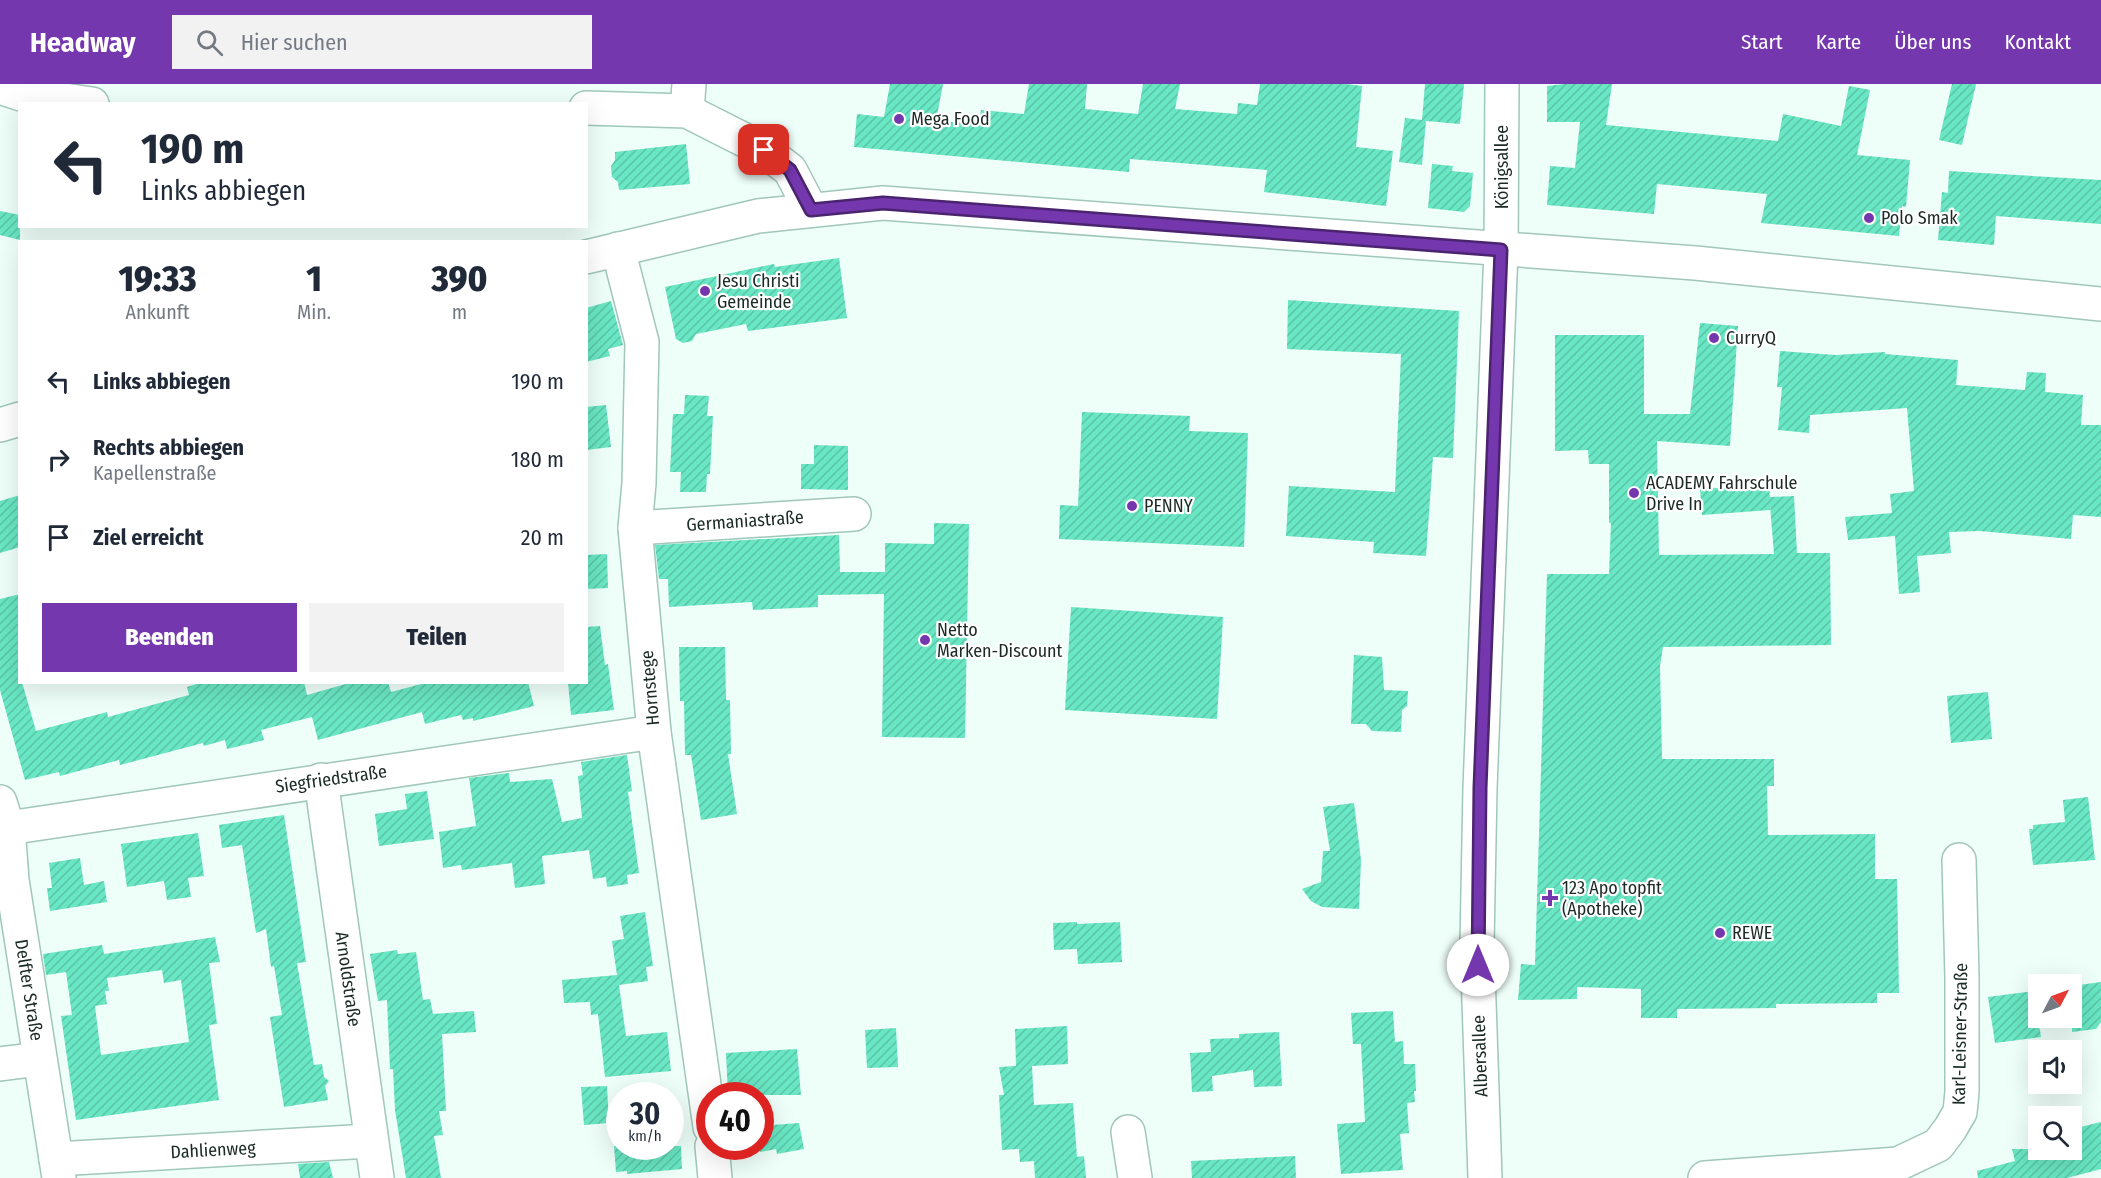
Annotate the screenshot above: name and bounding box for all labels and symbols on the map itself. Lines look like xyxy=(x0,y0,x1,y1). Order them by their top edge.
place label: Mega Food xyxy=(911,108,990,130)
marker: Mega Food xyxy=(892,112,906,126)
pin xyxy=(738,124,789,175)
street label: Königsallee xyxy=(1491,125,1513,209)
place label: Polo Smak xyxy=(1881,207,1958,229)
marker: Polo Smak xyxy=(1862,211,1876,225)
place label: Jesu Christi Gemeinde xyxy=(717,270,800,313)
marker: Jesu Christi Gemeinde xyxy=(698,284,712,298)
place label: CurryQ xyxy=(1726,327,1776,349)
marker: CurryQ xyxy=(1707,331,1721,345)
place label: ACADEMY Fahrschule Drive In xyxy=(1646,472,1798,515)
marker: ACADEMY Fahrschule Drive In xyxy=(1627,486,1641,500)
place label: PENNY xyxy=(1144,495,1193,517)
marker: PENNY xyxy=(1125,499,1139,513)
street label: Germaniastraße xyxy=(686,506,804,536)
place label: Netto Marken-Discount xyxy=(937,619,1063,662)
marker: Netto Marken-Discount xyxy=(918,633,932,647)
street label: Hornstege xyxy=(636,649,664,727)
street label: Siegfriedstraße xyxy=(274,760,388,798)
place label: 123 Apo topfit (Apotheke) xyxy=(1562,877,1662,920)
marker: 123 Apo topfit (Apotheke) xyxy=(1543,891,1557,905)
place label: REWE xyxy=(1732,922,1772,944)
marker: REWE xyxy=(1713,926,1727,940)
street label: Arnoldstraße xyxy=(330,930,366,1028)
position arrow xyxy=(1446,933,1510,997)
street label: Delfter Straße xyxy=(10,938,48,1042)
street label: Karl-Leisner-Straße xyxy=(1948,963,1972,1105)
north arrow xyxy=(2028,974,2082,1028)
street label: Albersallee xyxy=(1468,1014,1492,1097)
speed limit sign: 40 xyxy=(696,1082,774,1160)
street label: Dahlienweg xyxy=(170,1137,257,1163)

